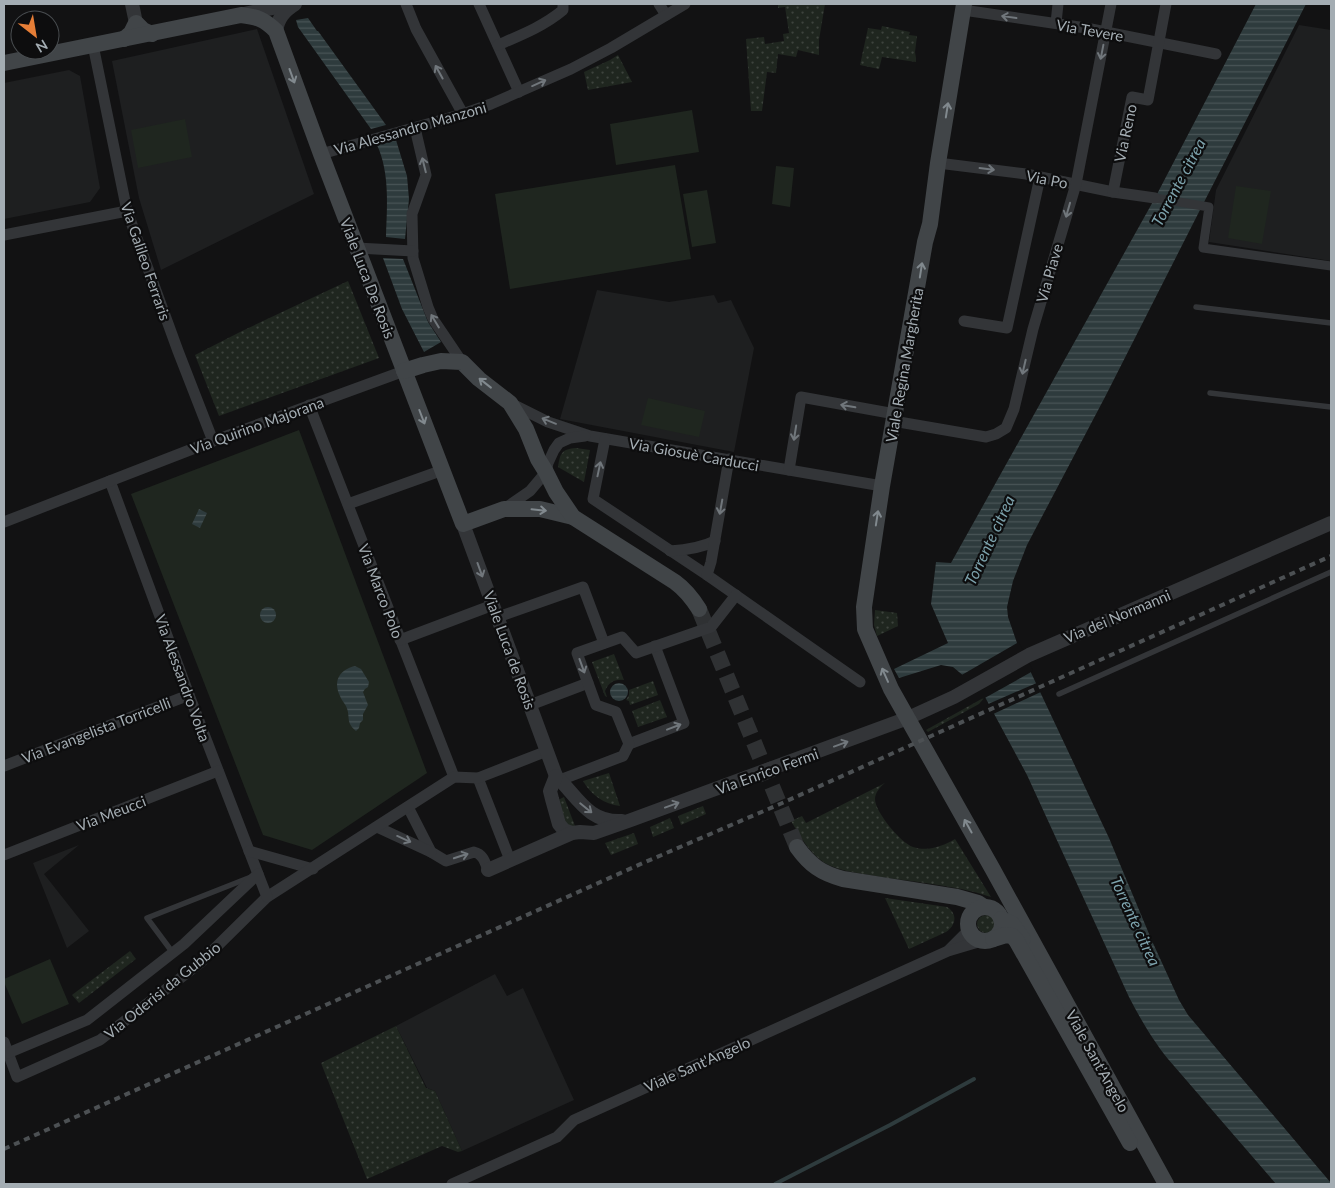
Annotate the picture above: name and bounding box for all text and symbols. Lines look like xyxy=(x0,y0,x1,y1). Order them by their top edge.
north arrow xyxy=(10,10,60,60)
one-way arrow xyxy=(1002,11,1018,21)
street label: Via Tevere xyxy=(1055,15,1125,45)
text: N xyxy=(33,37,51,57)
one-way arrow xyxy=(1096,43,1106,59)
one-way arrow xyxy=(434,65,444,79)
one-way arrow xyxy=(288,68,297,84)
one-way arrow xyxy=(531,78,546,88)
street label: Via Alessandro Manzoni xyxy=(332,98,488,158)
one-way arrow xyxy=(942,102,952,118)
street label: Via Reno xyxy=(1110,102,1140,164)
water label: Torrente citrea xyxy=(1147,135,1209,229)
one-way arrow xyxy=(419,158,428,174)
one-way arrow xyxy=(978,164,994,174)
street label: Via Po xyxy=(1025,166,1069,192)
street label: Via Galileo Ferraris xyxy=(117,199,175,323)
one-way arrow xyxy=(1062,202,1072,218)
street label: Viale Luca De Rosis xyxy=(337,215,399,341)
street label: Via Piave xyxy=(1032,241,1066,304)
one-way arrow xyxy=(916,262,926,278)
street label: Viale Regina Margherita xyxy=(882,286,926,444)
one-way arrow xyxy=(430,314,440,328)
one-way arrow xyxy=(1019,358,1028,374)
one-way arrow xyxy=(479,378,492,389)
street label: Via Quirino Majorana xyxy=(188,393,326,457)
one-way arrow xyxy=(840,400,856,410)
one-way arrow xyxy=(418,408,427,424)
one-way arrow xyxy=(542,416,557,426)
one-way arrow xyxy=(789,425,799,441)
street label: Via Giosuè Carducci xyxy=(628,434,760,474)
one-way arrow xyxy=(595,461,604,477)
water label: Torrente citrea xyxy=(960,492,1018,588)
one-way arrow xyxy=(715,499,725,515)
one-way arrow xyxy=(531,505,547,515)
one-way arrow xyxy=(873,510,883,526)
street label: Via Marco Polo xyxy=(355,541,407,641)
one-way arrow xyxy=(476,562,485,577)
street label: Via dei Normanni xyxy=(1061,585,1173,647)
street label: Viale Luca de Rosis xyxy=(480,588,540,712)
street label: Via Alessandro Volta xyxy=(152,612,214,744)
one-way arrow xyxy=(578,657,587,673)
one-way arrow xyxy=(880,668,889,683)
street label: Via Evangelista Torricelli xyxy=(19,693,173,767)
one-way arrow xyxy=(666,722,681,731)
one-way arrow xyxy=(832,739,848,748)
street label: Via Enrico Fermi xyxy=(713,744,821,798)
street label: Via Meucci xyxy=(74,792,148,834)
one-way arrow xyxy=(663,800,679,809)
one-way arrow xyxy=(579,802,592,813)
one-way arrow xyxy=(963,819,972,834)
one-way arrow xyxy=(396,835,411,845)
one-way arrow xyxy=(453,850,469,860)
water label: Torrente citrea xyxy=(1107,873,1165,969)
street label: Via Oderisi da Gubbio xyxy=(100,938,224,1042)
street label: Viale Sant'Angelo xyxy=(1062,1007,1134,1115)
street label: Viale Sant'Angelo xyxy=(641,1033,753,1095)

